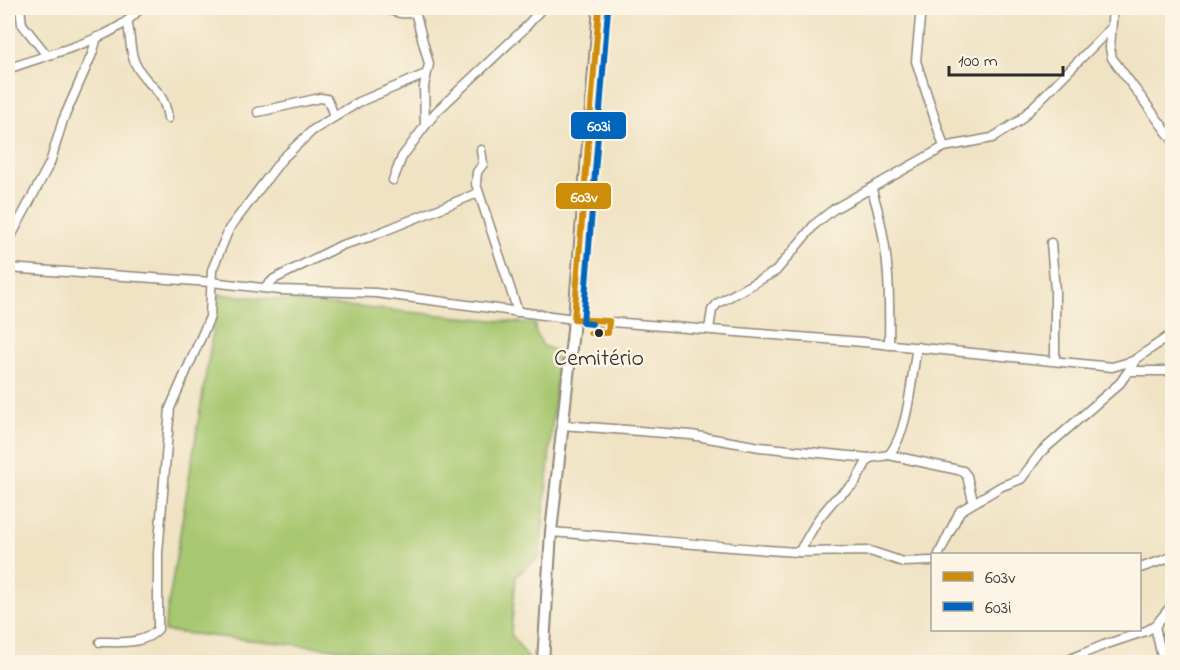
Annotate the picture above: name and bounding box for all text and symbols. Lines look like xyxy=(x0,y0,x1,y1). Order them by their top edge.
scale bar xyxy=(949,39,1063,77)
text: 100 m xyxy=(958,49,998,75)
line badge: 603i xyxy=(570,111,627,140)
text: 603i xyxy=(586,115,611,139)
line badge: 603v xyxy=(555,182,612,210)
text: 603v xyxy=(570,186,598,210)
marker: Cemitério xyxy=(593,327,605,339)
place label: Cemitério xyxy=(554,342,644,377)
legend xyxy=(931,553,1141,631)
text: 603v xyxy=(985,566,1015,592)
text: 603i xyxy=(985,596,1011,622)

